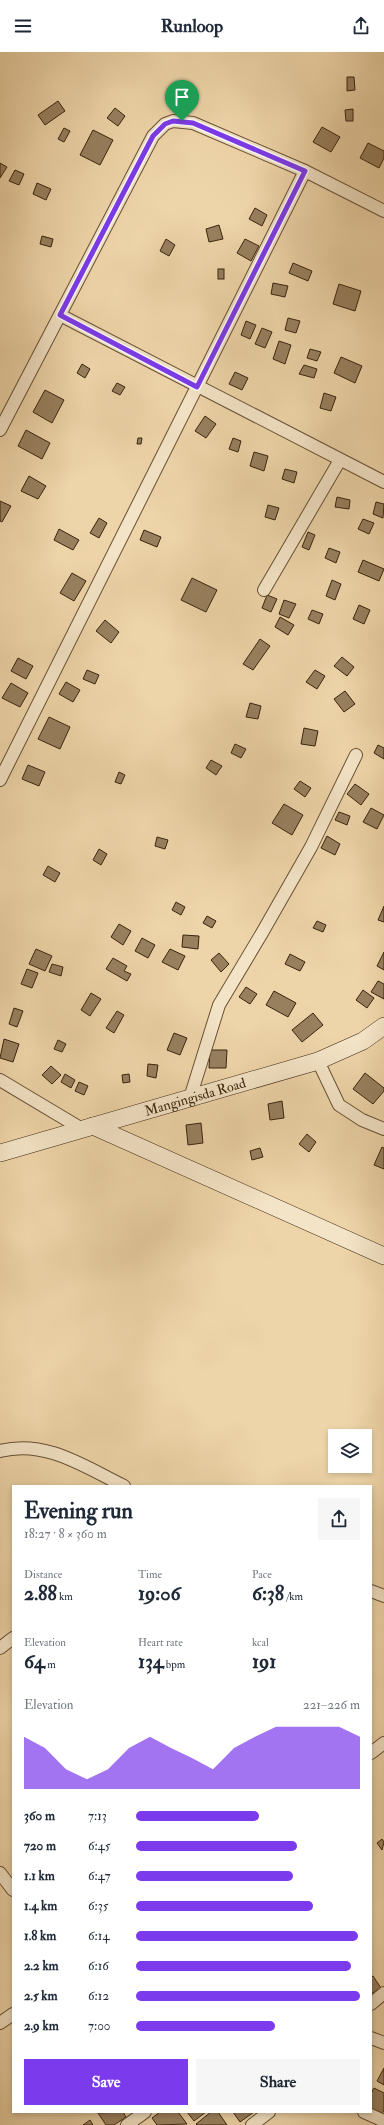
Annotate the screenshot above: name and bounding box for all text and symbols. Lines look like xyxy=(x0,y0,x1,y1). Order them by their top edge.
icon: menu xyxy=(12,15,34,37)
text: Runloop xyxy=(161,15,223,38)
icon: share xyxy=(350,15,372,37)
pin xyxy=(165,80,199,121)
icon: arrive xyxy=(171,86,193,108)
street label: Mangingisda Road xyxy=(142,1074,248,1119)
map controls xyxy=(328,1429,372,1473)
button: layers xyxy=(328,1429,372,1473)
text: Evening run xyxy=(24,1497,133,1525)
button: share xyxy=(318,1498,360,1540)
text: 18:27 · 8 × 360 m xyxy=(24,1526,107,1542)
text: Distance xyxy=(24,1568,62,1581)
text: Time xyxy=(138,1568,162,1581)
text: Pace xyxy=(252,1568,272,1581)
text: 2.88 xyxy=(24,1581,57,1606)
text: 19:06 xyxy=(138,1581,181,1606)
text: 6:38 xyxy=(252,1581,284,1606)
text: km xyxy=(57,1590,73,1603)
text: /km xyxy=(284,1590,303,1603)
text: Elevation xyxy=(24,1636,66,1649)
text: Heart rate xyxy=(138,1636,183,1649)
text: kcal xyxy=(252,1636,269,1649)
text: 64 xyxy=(24,1649,45,1674)
text: 134 xyxy=(138,1649,164,1674)
text: 191 xyxy=(252,1649,276,1674)
text: m xyxy=(45,1658,56,1671)
text: bpm xyxy=(164,1658,185,1671)
text: Elevation xyxy=(24,1697,74,1713)
text: 221–226 m xyxy=(303,1697,360,1713)
text: 360 m xyxy=(24,1808,55,1824)
text: 7:13 xyxy=(88,1808,107,1824)
text: 720 m xyxy=(24,1838,56,1854)
text: 6:45 xyxy=(88,1838,111,1854)
text: 1.1 km xyxy=(24,1868,55,1884)
text: 6:47 xyxy=(88,1868,110,1884)
text: 1.4 km xyxy=(24,1898,57,1914)
text: 6:35 xyxy=(88,1898,108,1914)
text: 1.8 km xyxy=(24,1928,56,1944)
text: 6:14 xyxy=(88,1928,109,1944)
text: 2.2 km xyxy=(24,1958,59,1974)
text: 6:16 xyxy=(88,1958,109,1974)
text: 2.5 km xyxy=(24,1988,58,2004)
text: 6:12 xyxy=(88,1988,109,2004)
text: 2.9 km xyxy=(24,2018,59,2034)
text: 7:00 xyxy=(88,2018,111,2034)
button: Save xyxy=(24,2059,188,2105)
button: Share xyxy=(196,2059,360,2105)

